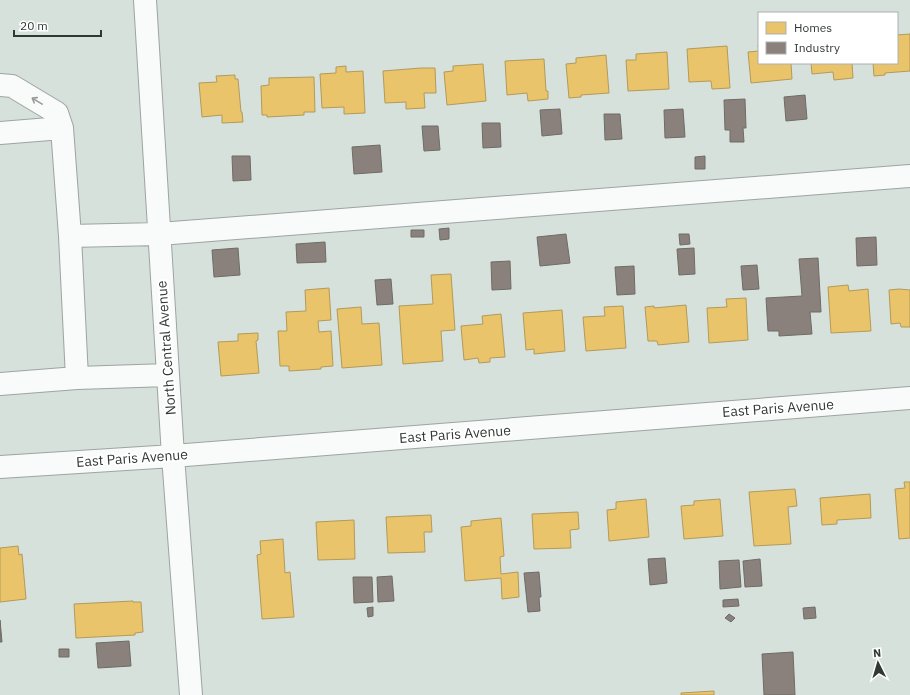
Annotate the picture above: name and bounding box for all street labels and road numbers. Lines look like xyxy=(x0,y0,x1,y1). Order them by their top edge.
street label: North Central Avenue xyxy=(152,280,180,416)
street label: East Paris Avenue xyxy=(722,395,835,421)
street label: East Paris Avenue xyxy=(399,421,512,447)
street label: East Paris Avenue xyxy=(76,445,189,471)

